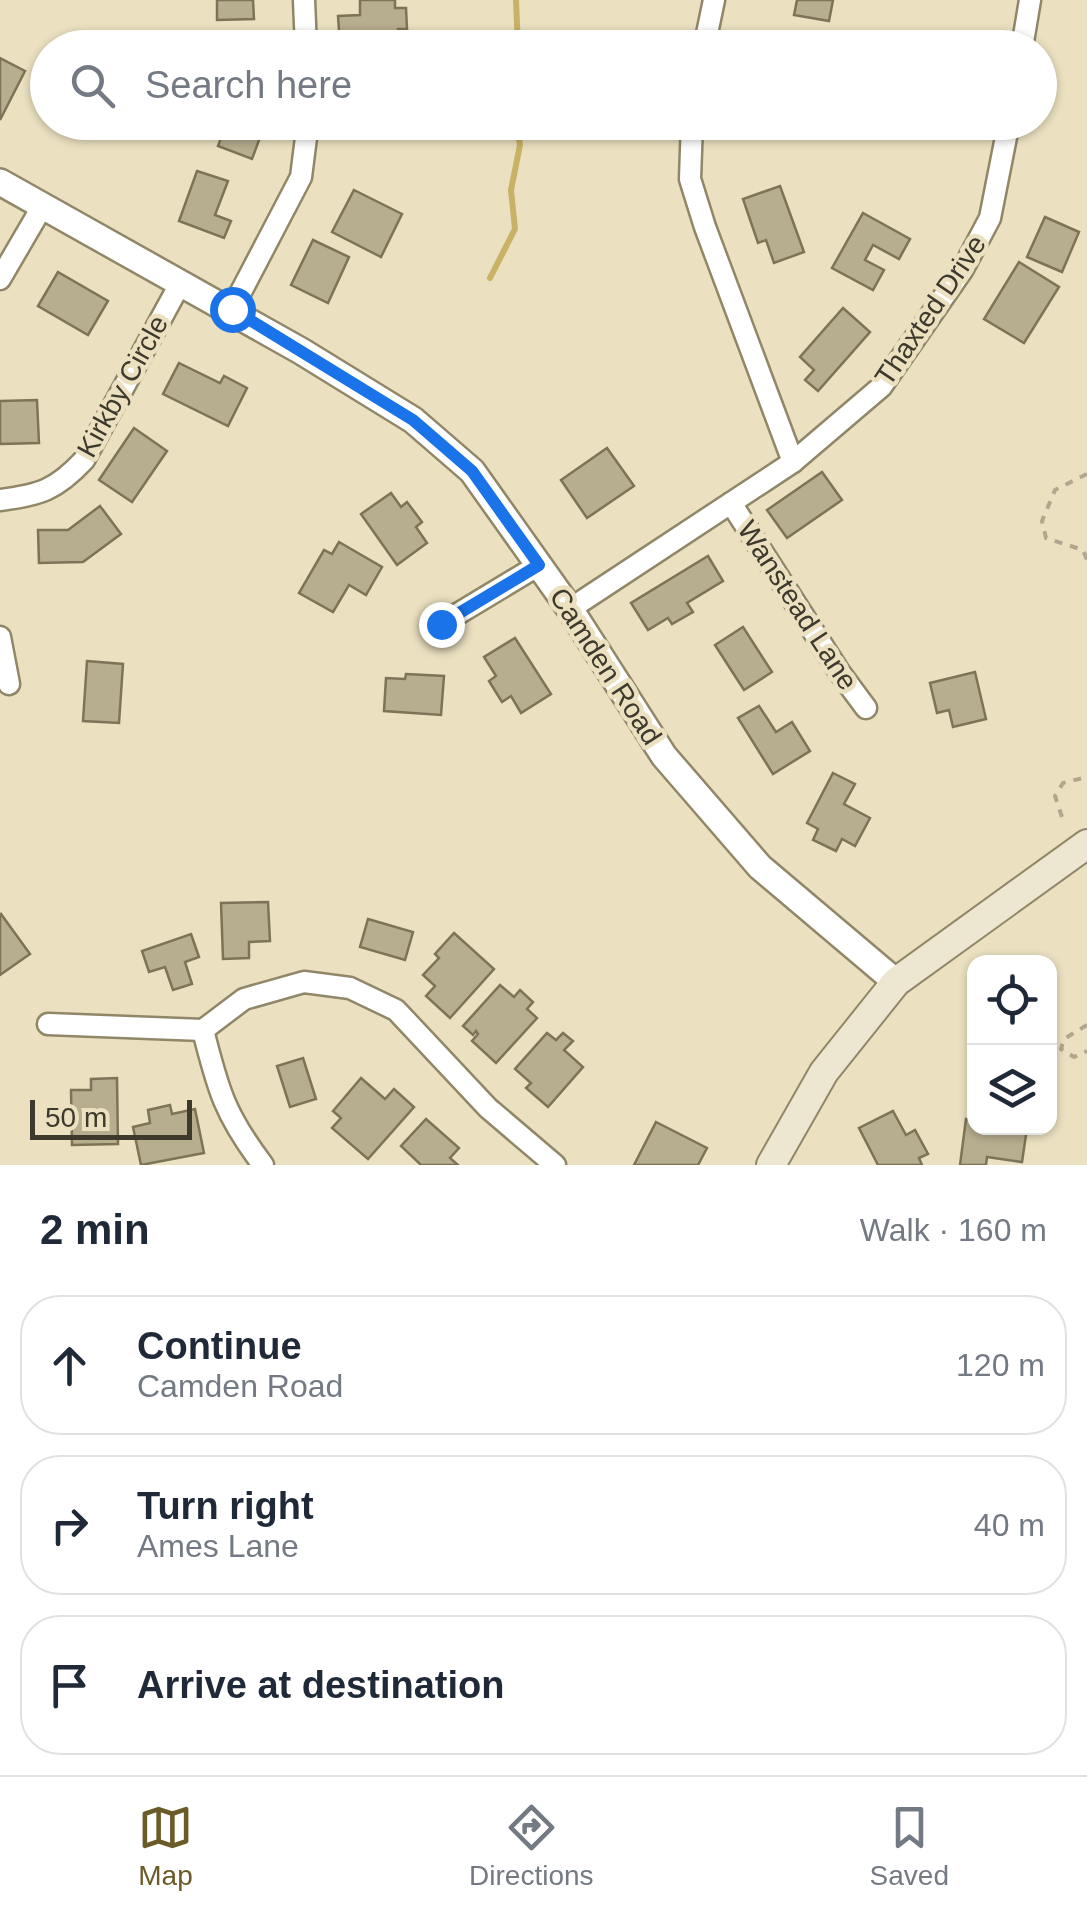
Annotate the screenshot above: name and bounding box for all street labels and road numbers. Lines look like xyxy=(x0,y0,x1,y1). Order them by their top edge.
street label: Thaxted Drive xyxy=(869,229,992,391)
street label: Kirkby Circle xyxy=(71,310,174,462)
street label: Wanstead Lane xyxy=(731,515,864,696)
street label: Camden Road xyxy=(543,582,668,750)

